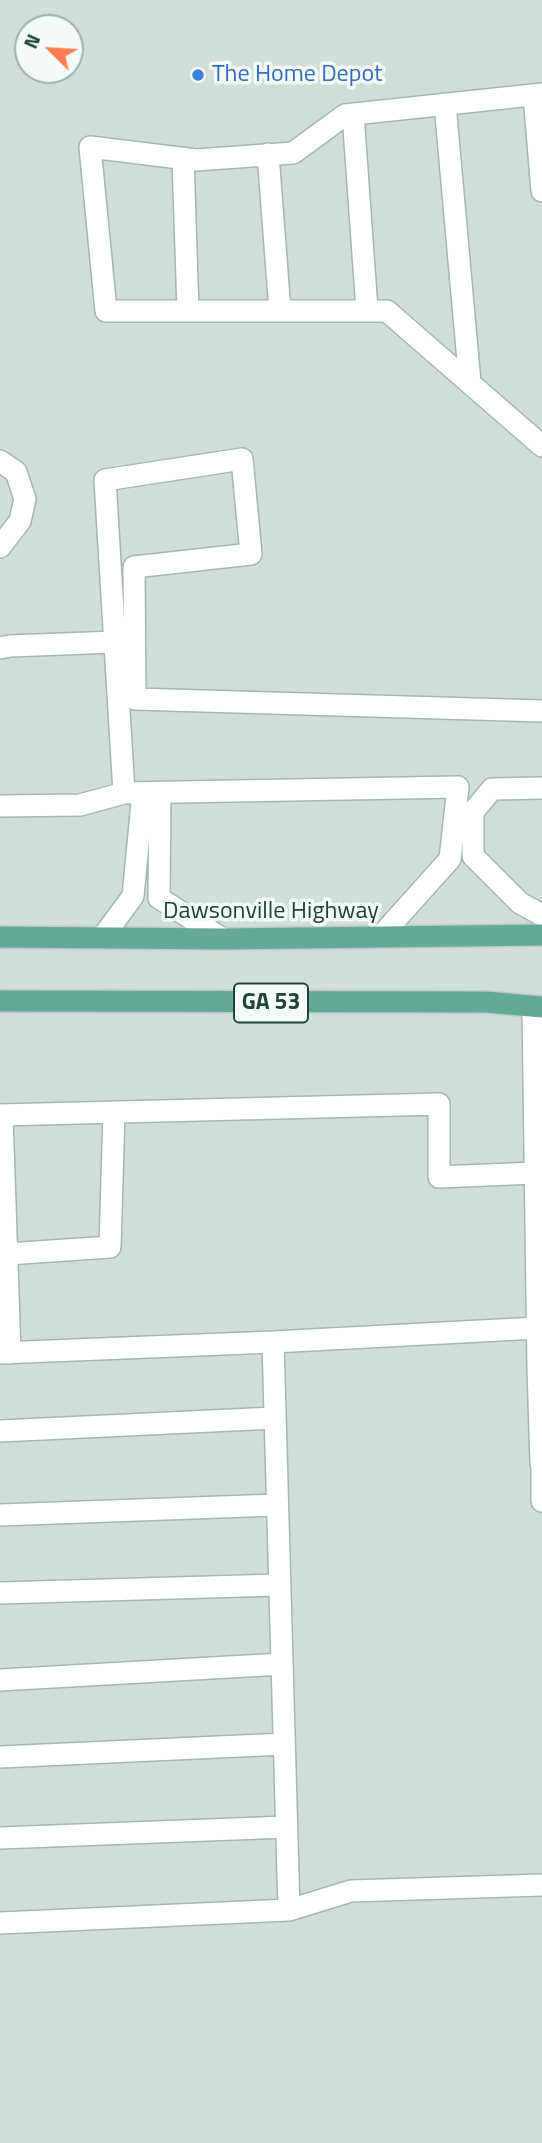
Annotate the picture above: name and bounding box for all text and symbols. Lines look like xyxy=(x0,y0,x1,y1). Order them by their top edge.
north arrow xyxy=(14,14,84,84)
text: N xyxy=(15,29,47,53)
place label: The Home Depot xyxy=(212,61,382,89)
marker: The Home Depot xyxy=(190,67,206,83)
street label: Dawsonville Highway xyxy=(163,898,379,926)
road number: GA 53 xyxy=(234,984,308,1022)

